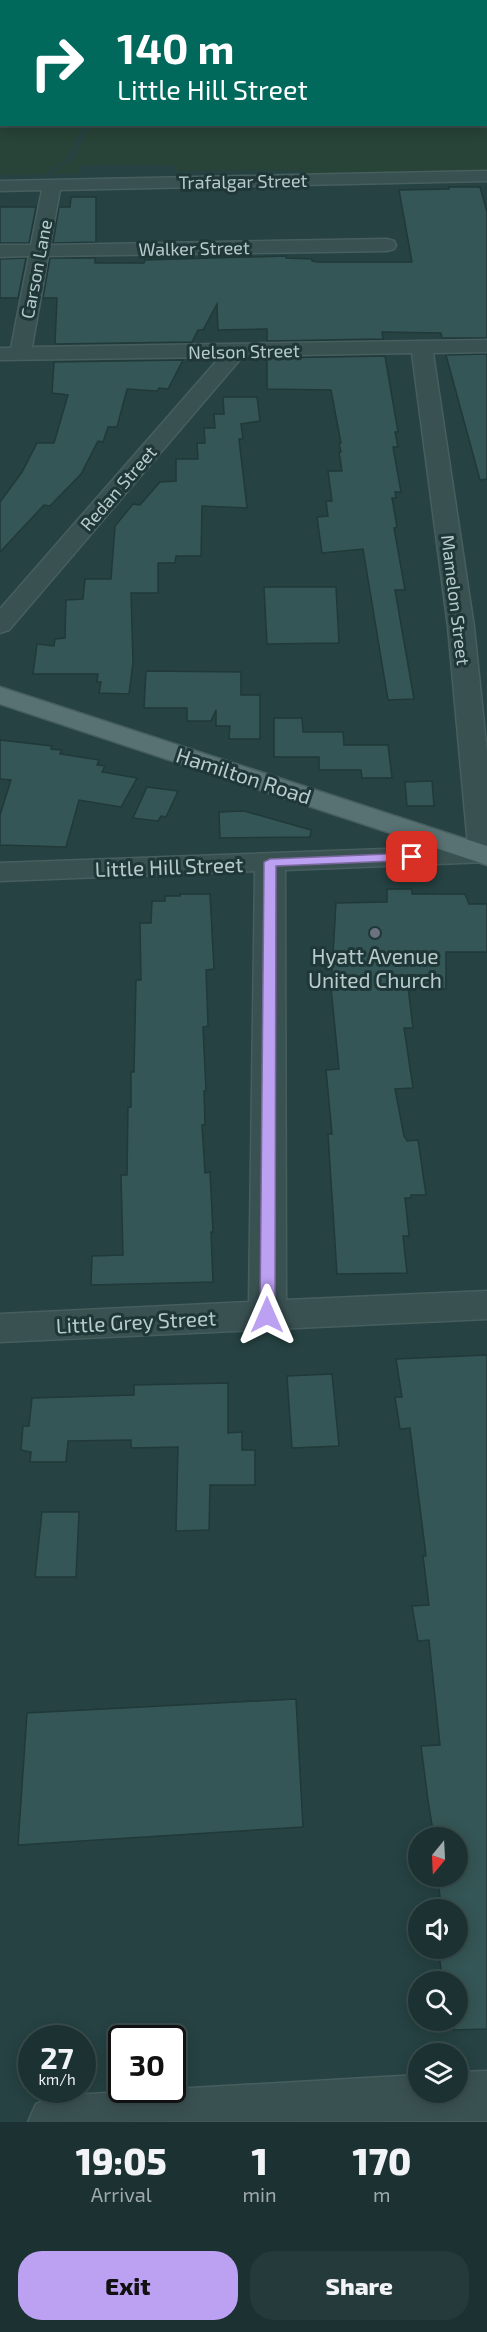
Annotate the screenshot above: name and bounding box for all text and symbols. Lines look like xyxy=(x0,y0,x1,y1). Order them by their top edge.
text: 140 m xyxy=(117,22,234,72)
icon: right xyxy=(18,24,96,102)
text: Little Hill Street xyxy=(117,73,308,105)
street label: Trafalgar Street xyxy=(178,169,308,193)
street label: Carson Lane xyxy=(16,218,56,320)
street label: Walker Street xyxy=(138,236,250,260)
street label: Nelson Street xyxy=(188,339,300,363)
street label: Redan Street xyxy=(75,441,161,535)
street label: Mamelon Street xyxy=(437,534,475,667)
street label: Hamilton Road xyxy=(173,741,315,809)
pin xyxy=(386,831,437,882)
icon: arrive xyxy=(395,840,428,873)
street label: Little Hill Street xyxy=(94,851,244,881)
marker: Hyatt Avenue United Church xyxy=(368,926,382,940)
place label: Hyatt Avenue United Church xyxy=(308,943,442,992)
position arrow xyxy=(235,1283,299,1347)
street label: Little Grey Street xyxy=(55,1304,217,1338)
north arrow xyxy=(408,1827,468,1887)
map controls xyxy=(408,1827,468,2103)
button: sound xyxy=(408,1899,468,1959)
button: search xyxy=(408,1971,468,2031)
speed limit sign: 30 xyxy=(108,2025,186,2103)
text: 27 xyxy=(40,2039,74,2075)
button: layers xyxy=(408,2043,468,2103)
text: km/h xyxy=(38,2070,76,2088)
text: 19:05 xyxy=(76,2139,167,2182)
text: 1 xyxy=(251,2139,268,2182)
text: 170 xyxy=(352,2139,411,2182)
text: Arrival xyxy=(91,2182,152,2206)
text: min xyxy=(243,2182,277,2206)
text: m xyxy=(373,2182,391,2206)
button: Exit xyxy=(18,2251,238,2320)
button: Share xyxy=(250,2251,469,2320)

